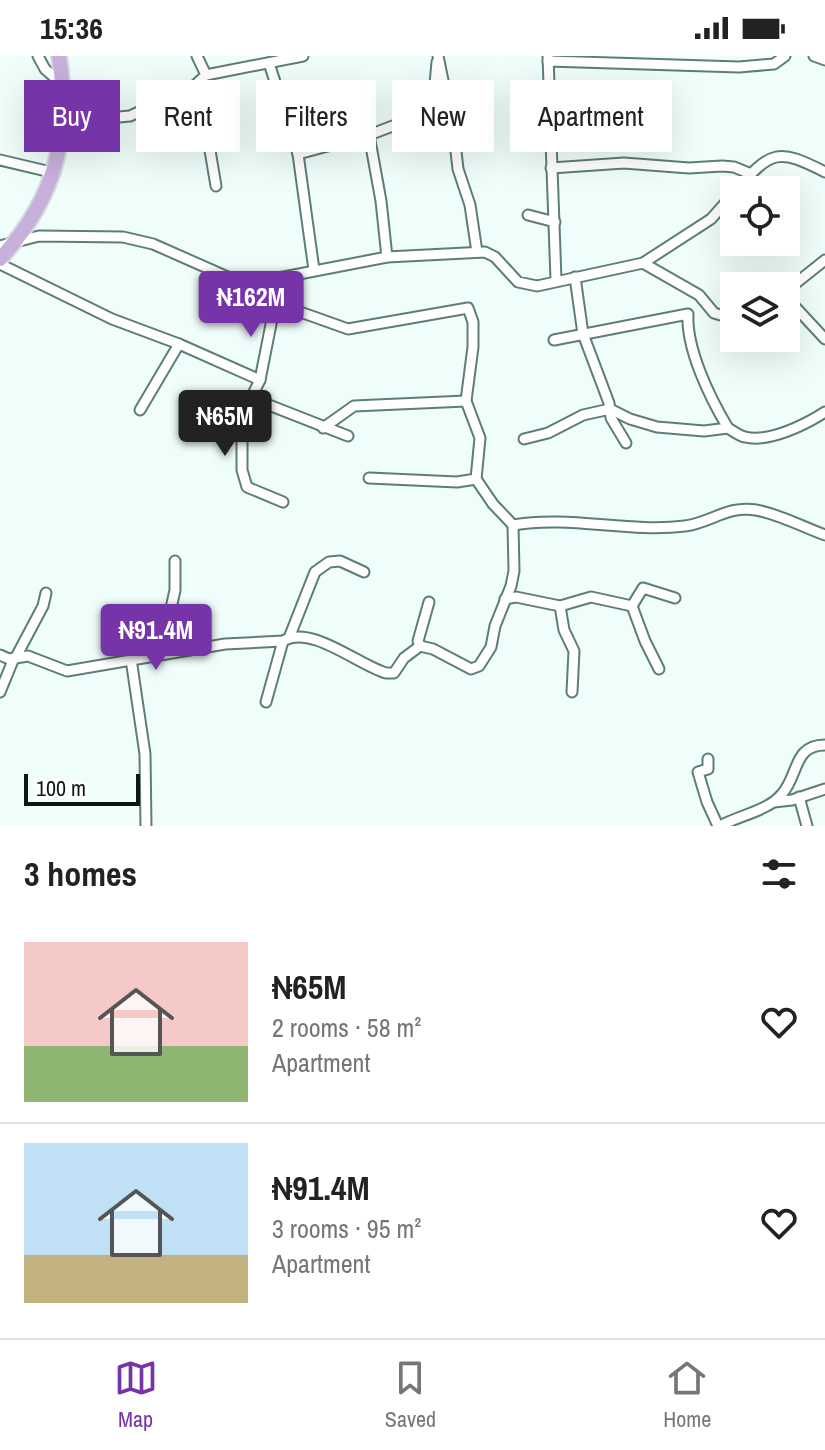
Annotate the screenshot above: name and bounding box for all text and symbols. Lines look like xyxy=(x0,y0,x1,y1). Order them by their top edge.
text: 15:36 xyxy=(40,8,103,48)
chip: Buy xyxy=(24,80,120,152)
chip: Rent xyxy=(136,80,240,152)
chip: Filters xyxy=(256,80,376,152)
chip: New xyxy=(392,80,494,152)
chip: Apartment xyxy=(510,80,672,152)
map controls xyxy=(720,176,800,352)
button: locate xyxy=(720,176,800,256)
pin: ₦162M xyxy=(195,271,307,339)
button: layers xyxy=(720,272,800,352)
text: ₦162M xyxy=(217,279,285,314)
pin: ₦65M xyxy=(178,390,272,458)
text: ₦65M xyxy=(197,398,253,433)
pin: ₦91.4M xyxy=(91,604,221,672)
text: ₦91.4M xyxy=(119,612,193,647)
scale bar xyxy=(24,770,140,806)
text: 100 m xyxy=(36,773,86,803)
text: 3 homes xyxy=(24,851,137,897)
icon: filters xyxy=(757,852,801,896)
text: ₦65M xyxy=(272,964,346,1010)
icon: home xyxy=(88,974,184,1070)
icon: heart xyxy=(757,1000,801,1044)
text: 2 rooms · 58 m² xyxy=(272,1010,421,1045)
text: Apartment xyxy=(272,1045,370,1080)
text: ₦91.4M xyxy=(272,1165,370,1211)
icon: home xyxy=(88,1175,184,1271)
icon: heart xyxy=(757,1201,801,1245)
text: 3 rooms · 95 m² xyxy=(272,1211,421,1246)
text: Apartment xyxy=(272,1246,370,1281)
tab: Map xyxy=(114,1356,158,1434)
tab: Saved xyxy=(385,1356,436,1434)
tab: Home xyxy=(663,1356,711,1434)

